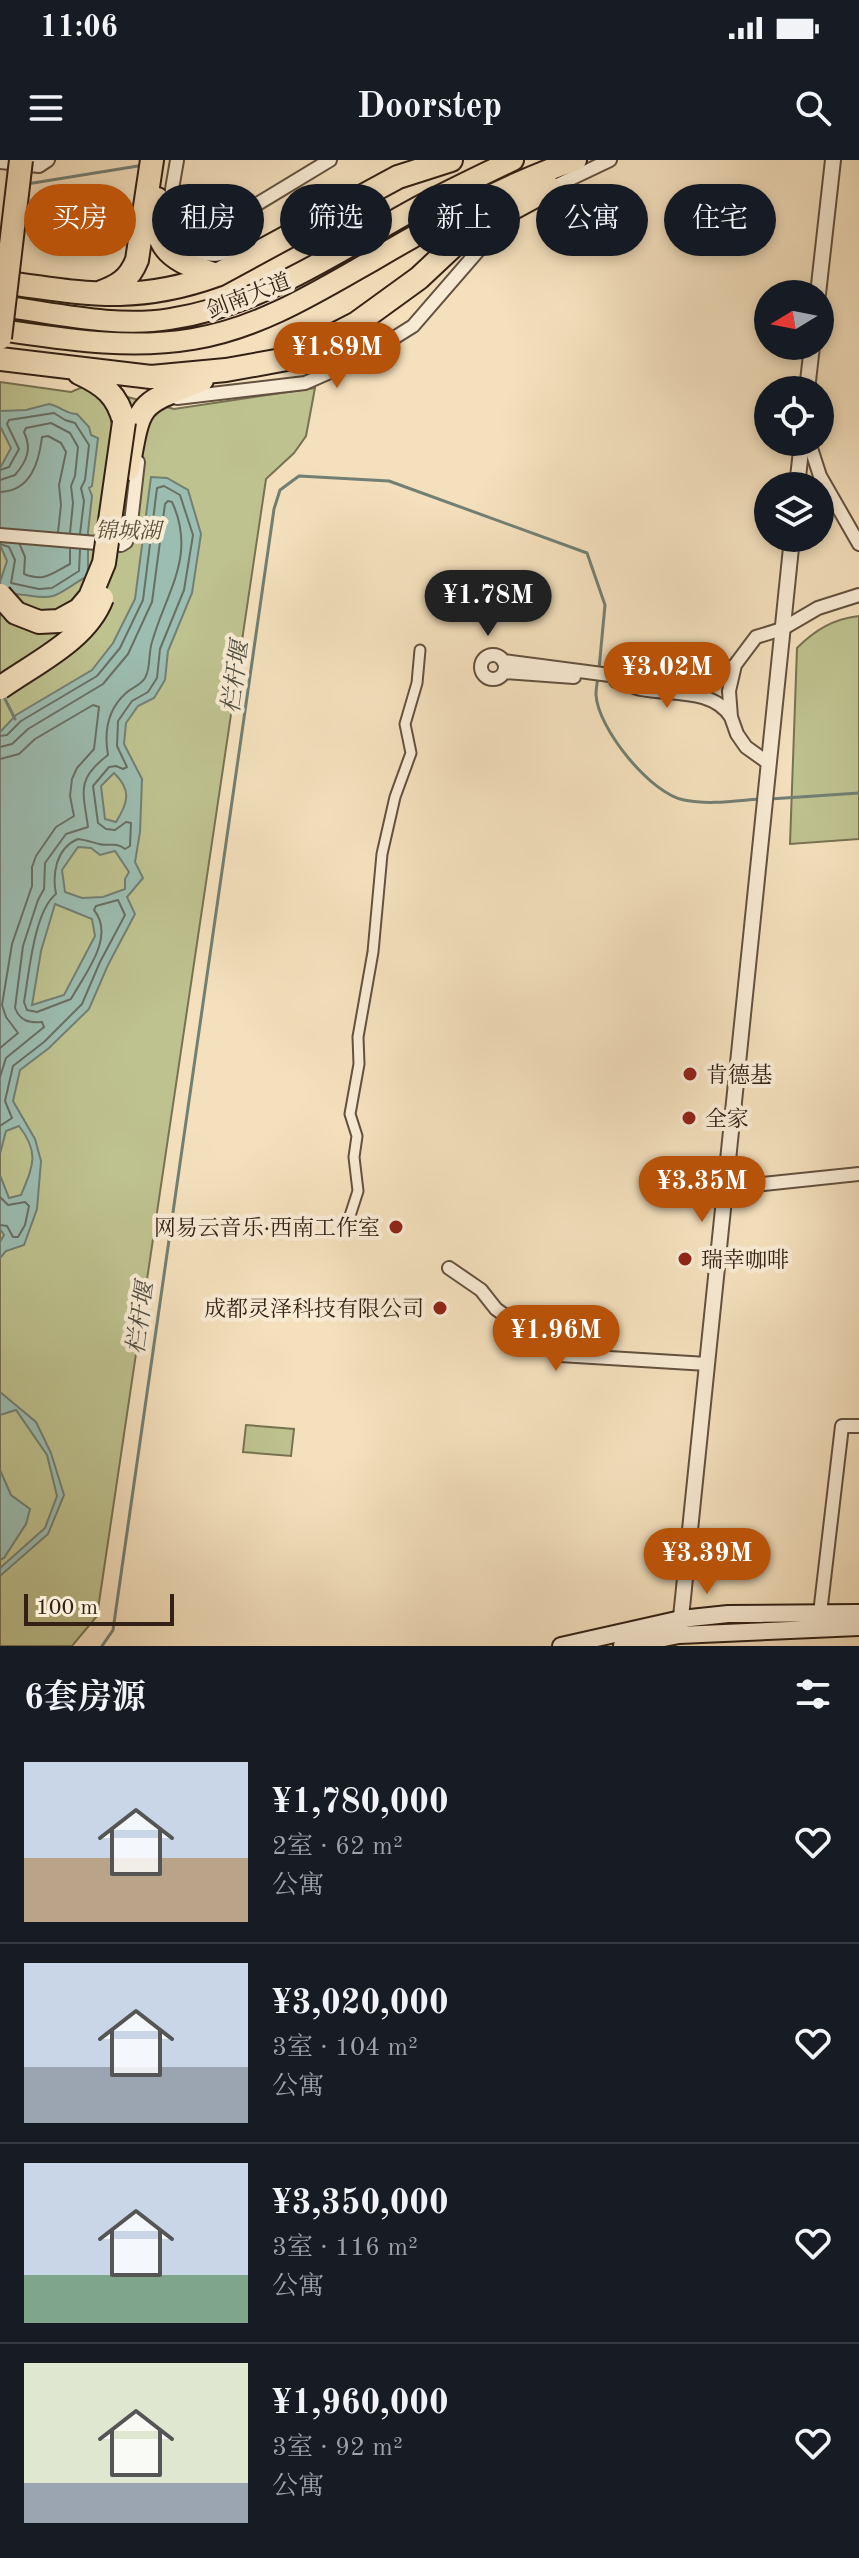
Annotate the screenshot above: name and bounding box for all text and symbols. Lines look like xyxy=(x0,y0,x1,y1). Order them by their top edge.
text: 11:06 xyxy=(40,13,118,43)
icon: menu xyxy=(24,86,68,130)
icon: search xyxy=(791,86,835,130)
text: Doorstep xyxy=(357,90,502,126)
chip: 买房 xyxy=(24,184,136,256)
chip: 租房 xyxy=(152,184,264,256)
chip: 筛选 xyxy=(280,184,392,256)
chip: 新上 xyxy=(408,184,520,256)
chip: 公寓 xyxy=(536,184,648,256)
chip: 住宅 xyxy=(664,184,776,256)
street label: 剑南大道 xyxy=(203,269,294,323)
north arrow xyxy=(754,280,834,360)
map controls xyxy=(754,280,834,552)
pin: ¥1.89M xyxy=(272,322,402,390)
text: ¥1.89M xyxy=(292,335,382,361)
button: locate xyxy=(754,376,834,456)
button: layers xyxy=(754,472,834,552)
park label: 锦城湖 xyxy=(95,519,165,543)
pin: ¥1.78M xyxy=(423,570,553,638)
text: ¥1.78M xyxy=(443,583,533,609)
water label: 栏杆堰 xyxy=(217,636,254,715)
pin: ¥3.02M xyxy=(602,642,732,710)
text: ¥3.02M xyxy=(622,655,712,681)
place label: 肯德基 xyxy=(706,1063,772,1087)
marker: 肯德基 xyxy=(681,1065,699,1083)
place label: 全家 xyxy=(705,1107,749,1131)
marker: 全家 xyxy=(680,1109,698,1127)
pin: ¥3.35M xyxy=(637,1156,767,1224)
text: ¥3.35M xyxy=(657,1169,747,1195)
place label: 网易云音乐·西南工作室 xyxy=(154,1216,380,1240)
marker: 网易云音乐·西南工作室 xyxy=(387,1218,405,1236)
place label: 瑞幸咖啡 xyxy=(701,1248,789,1272)
marker: 瑞幸咖啡 xyxy=(676,1250,694,1268)
water label: 栏杆堰 xyxy=(122,1277,159,1356)
place label: 成都灵泽科技有限公司 xyxy=(204,1297,424,1321)
marker: 成都灵泽科技有限公司 xyxy=(431,1299,449,1317)
pin: ¥1.96M xyxy=(491,1305,621,1373)
text: ¥1.96M xyxy=(511,1318,601,1344)
pin: ¥3.39M xyxy=(642,1528,772,1596)
text: ¥3.39M xyxy=(662,1541,752,1567)
scale bar xyxy=(24,1590,174,1626)
text: 100 m xyxy=(36,1597,98,1619)
icon: filters xyxy=(791,1672,835,1716)
text: 6套房源 xyxy=(24,1682,146,1716)
text: ¥1,780,000 xyxy=(272,1786,449,1820)
icon: home xyxy=(88,1794,184,1890)
icon: heart xyxy=(791,1820,835,1864)
text: 2室 · 62 m² xyxy=(272,1834,403,1860)
text: 公寓 xyxy=(272,1873,324,1899)
text: ¥3,020,000 xyxy=(272,1987,449,2021)
icon: home xyxy=(88,1995,184,2091)
icon: heart xyxy=(791,2021,835,2065)
text: 3室 · 104 m² xyxy=(272,2035,418,2061)
text: 公寓 xyxy=(272,2074,324,2100)
text: ¥3,350,000 xyxy=(272,2187,449,2221)
icon: home xyxy=(88,2195,184,2291)
icon: heart xyxy=(791,2221,835,2265)
text: 3室 · 116 m² xyxy=(272,2235,418,2261)
text: 公寓 xyxy=(272,2274,324,2300)
text: ¥1,960,000 xyxy=(272,2387,449,2421)
icon: home xyxy=(88,2395,184,2491)
icon: heart xyxy=(791,2421,835,2465)
text: 3室 · 92 m² xyxy=(272,2435,403,2461)
text: 公寓 xyxy=(272,2474,324,2500)

